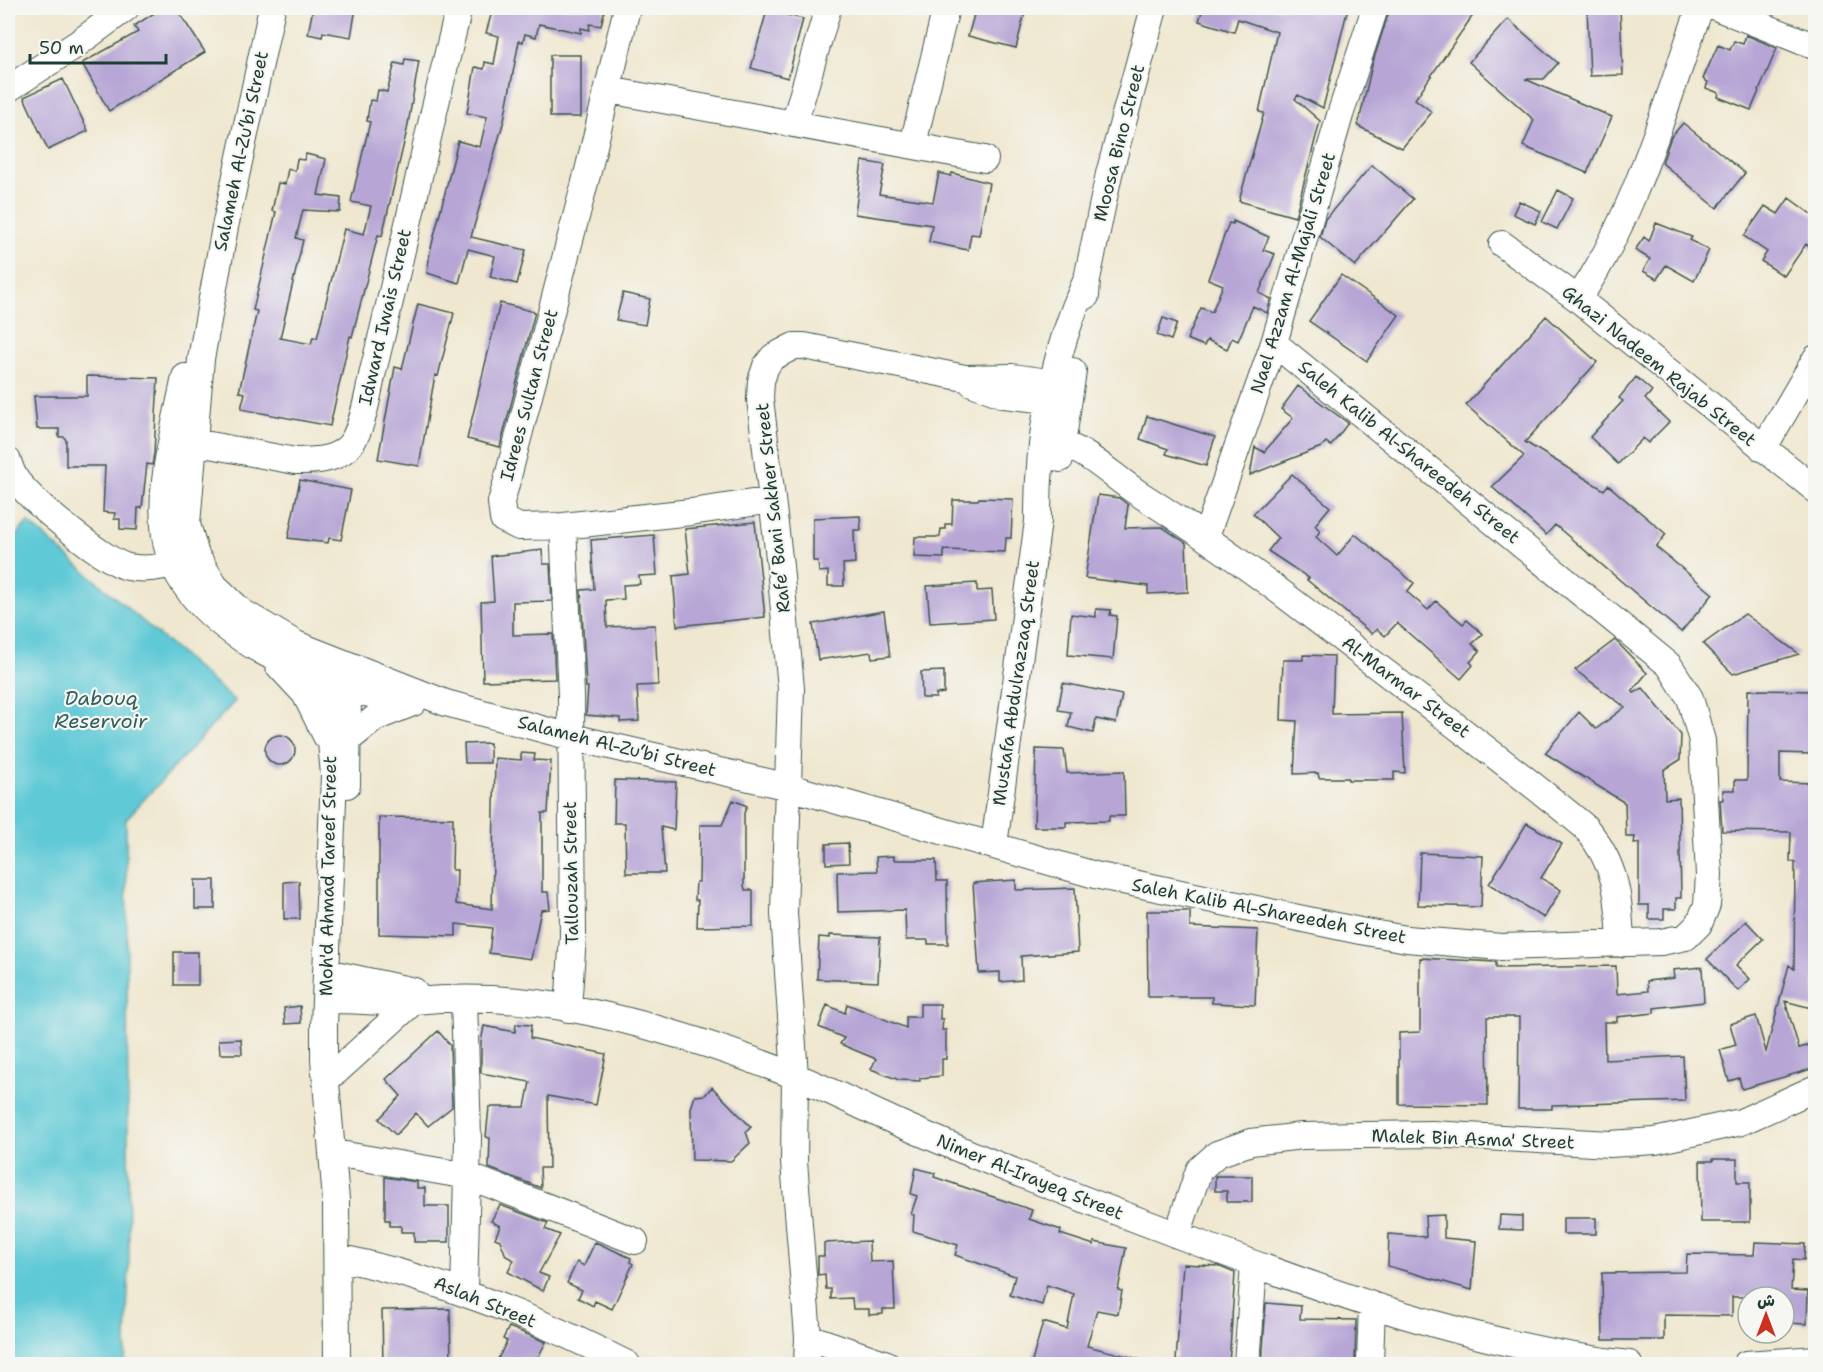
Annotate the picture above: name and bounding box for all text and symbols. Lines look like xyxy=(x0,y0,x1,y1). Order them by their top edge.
scale bar xyxy=(30,27,166,65)
text: 50 m xyxy=(39,36,84,60)
street label: Salameh Al-Zu‘bi Street xyxy=(208,49,274,253)
street label: Moosa Bino Street xyxy=(1088,62,1150,224)
street label: Nael Azzam Al-Majali Street xyxy=(1245,149,1341,396)
street label: Idward Iwais Street xyxy=(353,226,417,408)
street label: Ghazi Nadeem Rajab Street xyxy=(1557,280,1761,452)
street label: Idrees Sultan Street xyxy=(495,306,564,484)
street label: Saleh Kalib Al-Shareedeh Street xyxy=(1293,355,1525,549)
street label: Rafe‘ Bani Sakher Street xyxy=(750,402,796,614)
street label: Mustafa Abdulrazzaq Street xyxy=(987,559,1045,807)
street label: Al-Marmar Street xyxy=(1337,631,1475,743)
water label: Dabouq Reservoir xyxy=(55,685,148,734)
street label: Salameh Al-Zu‘bi Street xyxy=(515,710,719,782)
street label: Moh'd Ahmad Tareef Street xyxy=(314,755,342,996)
street label: Tallouzah Street xyxy=(558,801,584,945)
street label: Saleh Kalib Al-Shareedeh Street xyxy=(1130,873,1408,949)
street label: Malek Bin Asma' Street xyxy=(1371,1123,1575,1155)
street label: Nimer Al-Irayeq Street xyxy=(933,1129,1127,1226)
street label: Aslah Street xyxy=(430,1271,540,1333)
north arrow xyxy=(1736,1285,1796,1345)
text: ش xyxy=(1757,1290,1775,1311)

